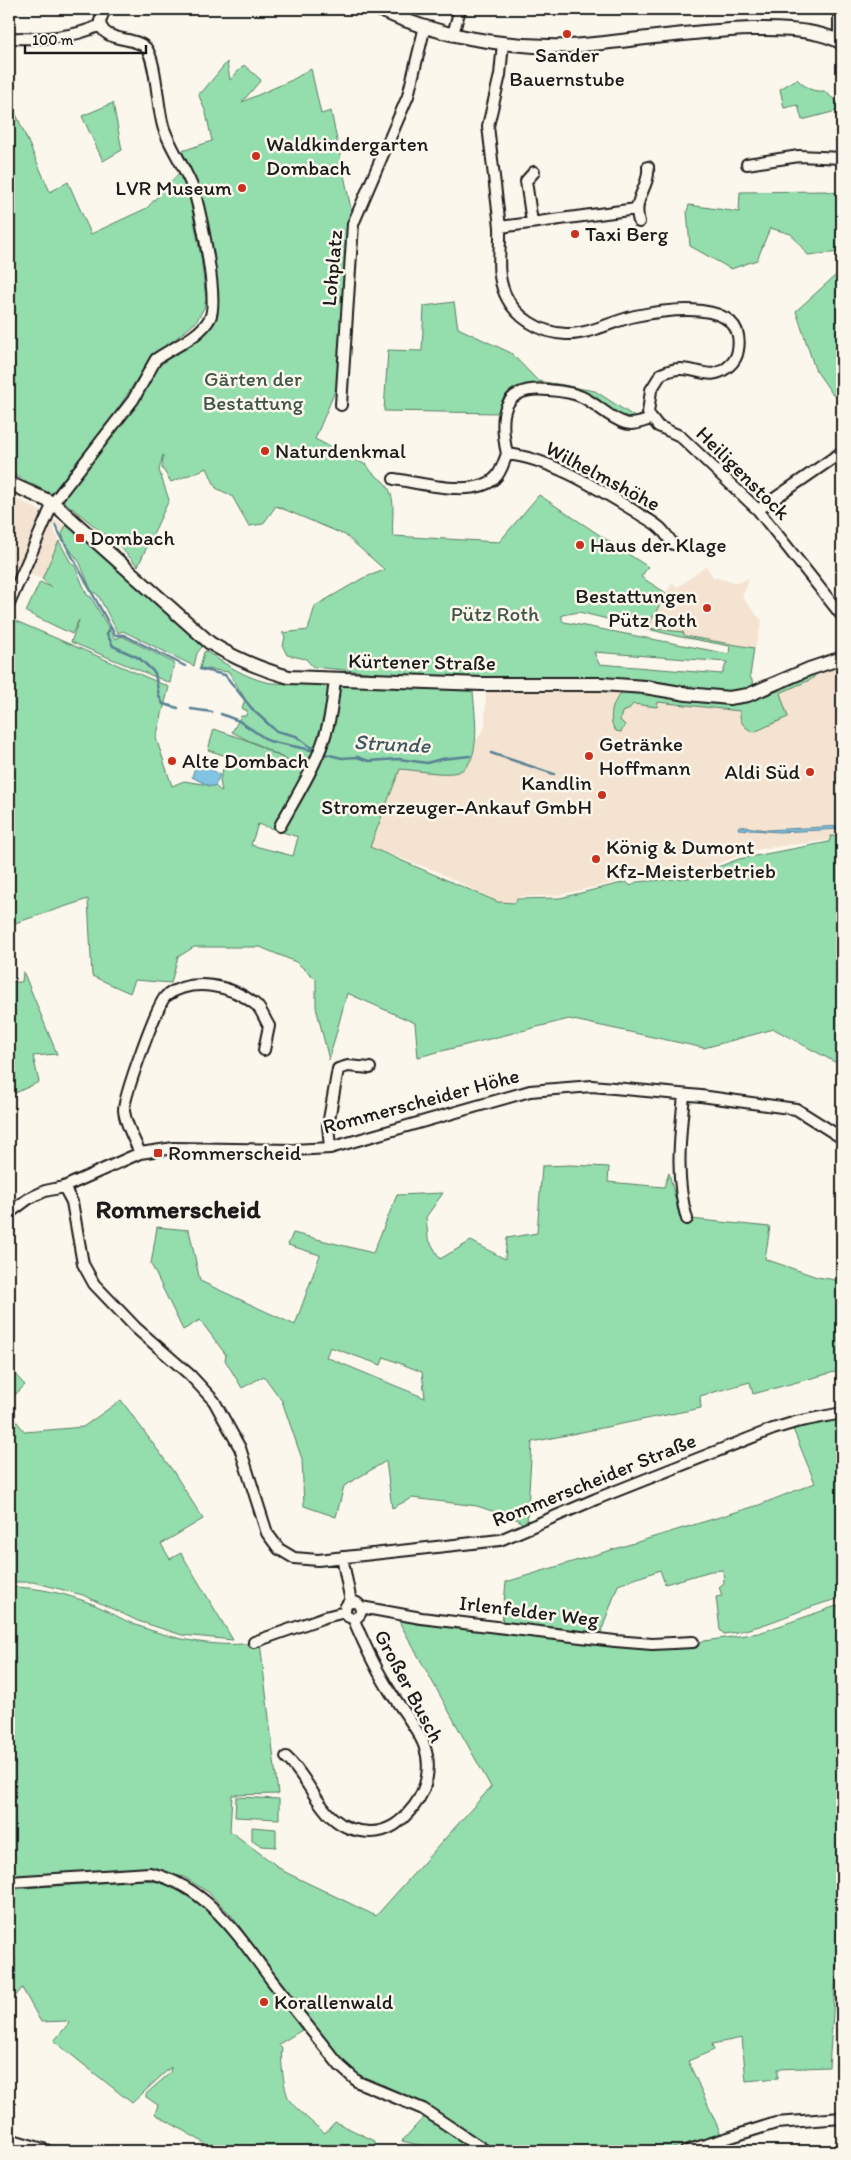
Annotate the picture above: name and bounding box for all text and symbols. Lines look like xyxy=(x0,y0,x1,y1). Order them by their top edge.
scale bar xyxy=(25,22,146,54)
marker: Sander Bauernstube xyxy=(561,28,573,40)
text: 100 m xyxy=(32,31,74,49)
place label: Sander Bauernstube xyxy=(509,42,625,91)
place label: Waldkindergarten Dombach xyxy=(266,131,429,180)
marker: Waldkindergarten Dombach xyxy=(250,150,262,162)
place label: LVR Museum xyxy=(115,175,232,200)
marker: LVR Museum xyxy=(236,182,248,194)
place label: Taxi Berg xyxy=(585,221,668,246)
street label: Lohplatz xyxy=(316,228,347,307)
marker: Taxi Berg xyxy=(569,228,581,240)
park label: Gärten der Bestattung xyxy=(203,366,303,415)
street label: Heiligenstock xyxy=(691,421,796,525)
street label: Wilhelmshöhe xyxy=(542,435,665,516)
place label: Naturdenkmal xyxy=(275,438,406,463)
marker: Naturdenkmal xyxy=(259,445,271,457)
place label: Dombach xyxy=(90,525,175,550)
marker: Dombach xyxy=(74,532,86,544)
place label: Haus der Klage xyxy=(590,532,726,557)
marker: Haus der Klage xyxy=(574,539,586,551)
place label: Bestattungen Pütz Roth xyxy=(575,583,698,632)
park label: Pütz Roth xyxy=(451,601,540,626)
marker: Bestattungen Pütz Roth xyxy=(701,602,713,614)
street label: Kürtener Straße xyxy=(348,648,496,675)
water label: Strunde xyxy=(353,728,432,759)
place label: Getränke Hoffmann xyxy=(599,731,691,780)
place label: Alte Dombach xyxy=(182,748,309,773)
marker: Getränke Hoffmann xyxy=(583,750,595,762)
marker: Alte Dombach xyxy=(166,755,178,767)
place label: Aldi Süd xyxy=(724,759,801,784)
marker: Aldi Süd xyxy=(804,766,816,778)
place label: Kandlin Stromerzeuger-Ankauf GmbH xyxy=(321,770,592,819)
marker: Kandlin Stromerzeuger-Ankauf GmbH xyxy=(596,789,608,801)
place label: König & Dumont Kfz-Meisterbetrieb xyxy=(606,834,776,883)
marker: König & Dumont Kfz-Meisterbetrieb xyxy=(590,853,602,865)
street label: Rommerscheider Höhe xyxy=(320,1062,522,1139)
place label: Rommerscheid xyxy=(168,1140,302,1165)
marker: Rommerscheid xyxy=(152,1147,164,1159)
district label: Rommerscheid xyxy=(95,1193,261,1225)
street label: Rommerscheider Straße xyxy=(488,1427,699,1532)
street label: Irlenfelder Weg xyxy=(458,1590,601,1632)
street label: Großer Busch xyxy=(369,1625,450,1747)
place label: Korallenwald xyxy=(274,1989,394,2014)
marker: Korallenwald xyxy=(258,1996,270,2008)

